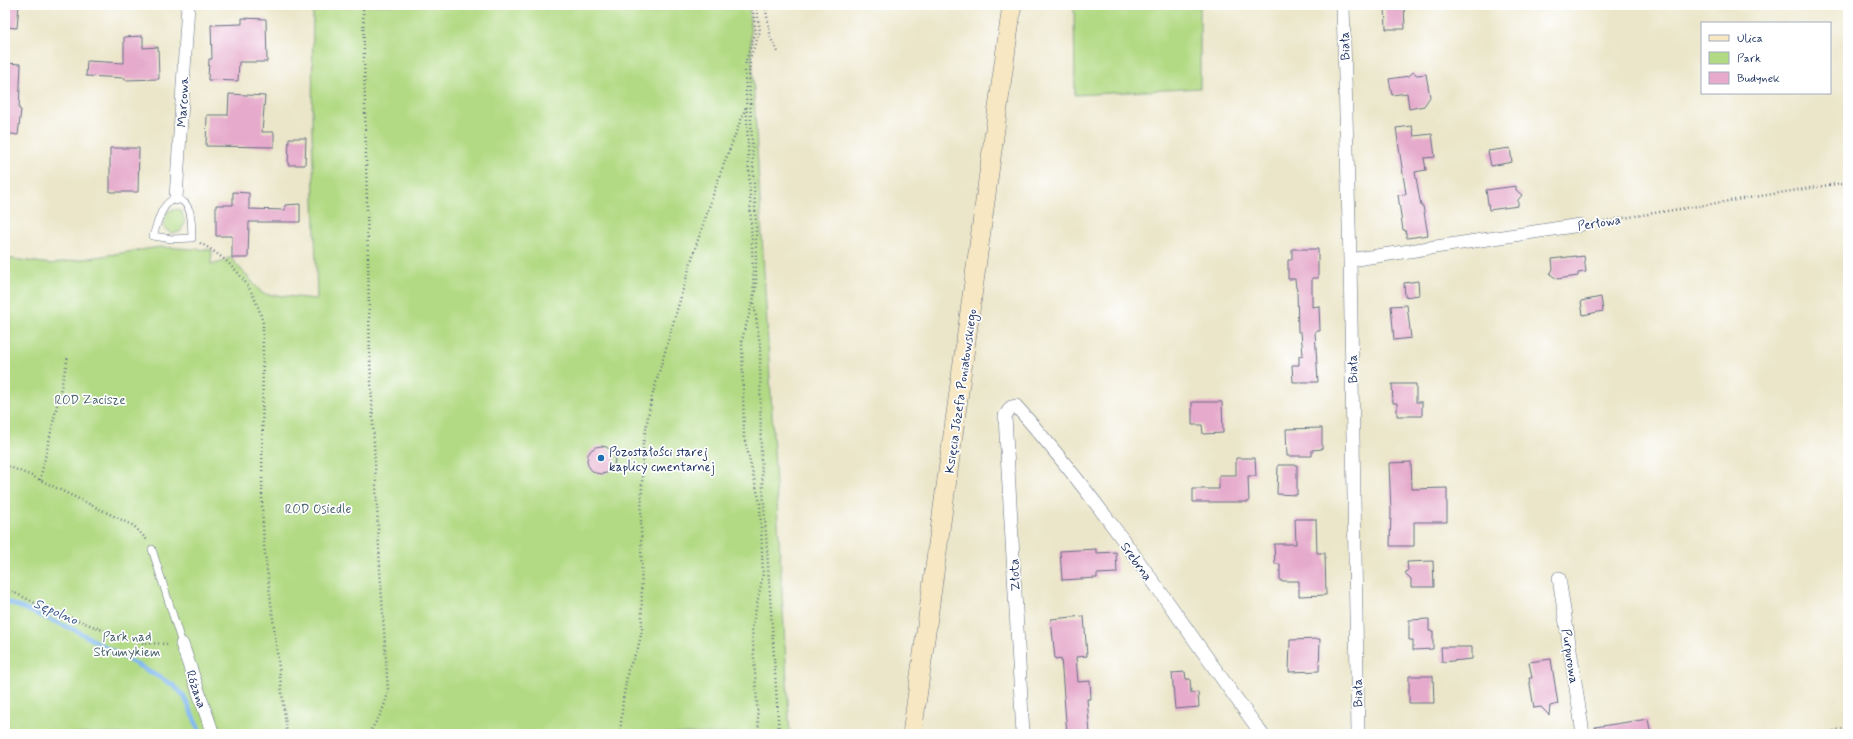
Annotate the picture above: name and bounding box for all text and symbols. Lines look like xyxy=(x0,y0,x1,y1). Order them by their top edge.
legend xyxy=(1701,22,1831,94)
street label: Biała xyxy=(1336,31,1354,61)
text: Ulica xyxy=(1737,31,1763,47)
text: Park xyxy=(1737,51,1761,67)
text: Budynek xyxy=(1737,71,1780,87)
street label: Marcowa xyxy=(174,76,193,128)
street label: Perłowa xyxy=(1576,212,1622,235)
street label: Księcia Józefa Poniatowskiego xyxy=(942,308,982,475)
street label: Biała xyxy=(1345,354,1362,383)
park label: ROD Zacisze xyxy=(54,392,126,409)
place label: Pozostałości starej kaplicy cmentarnej xyxy=(609,444,715,476)
marker: Pozostałości starej kaplicy cmentarnej xyxy=(596,453,606,463)
park label: ROD Osiedle xyxy=(285,501,351,518)
street label: Srebrna xyxy=(1116,539,1155,585)
street label: Złota xyxy=(1006,558,1025,592)
water label: Sępolno xyxy=(31,595,82,630)
street label: Purpurowa xyxy=(1557,628,1582,685)
park label: Park nad Strumykiem xyxy=(94,629,160,661)
street label: Różana xyxy=(181,668,210,711)
street label: Biała xyxy=(1350,678,1367,707)

